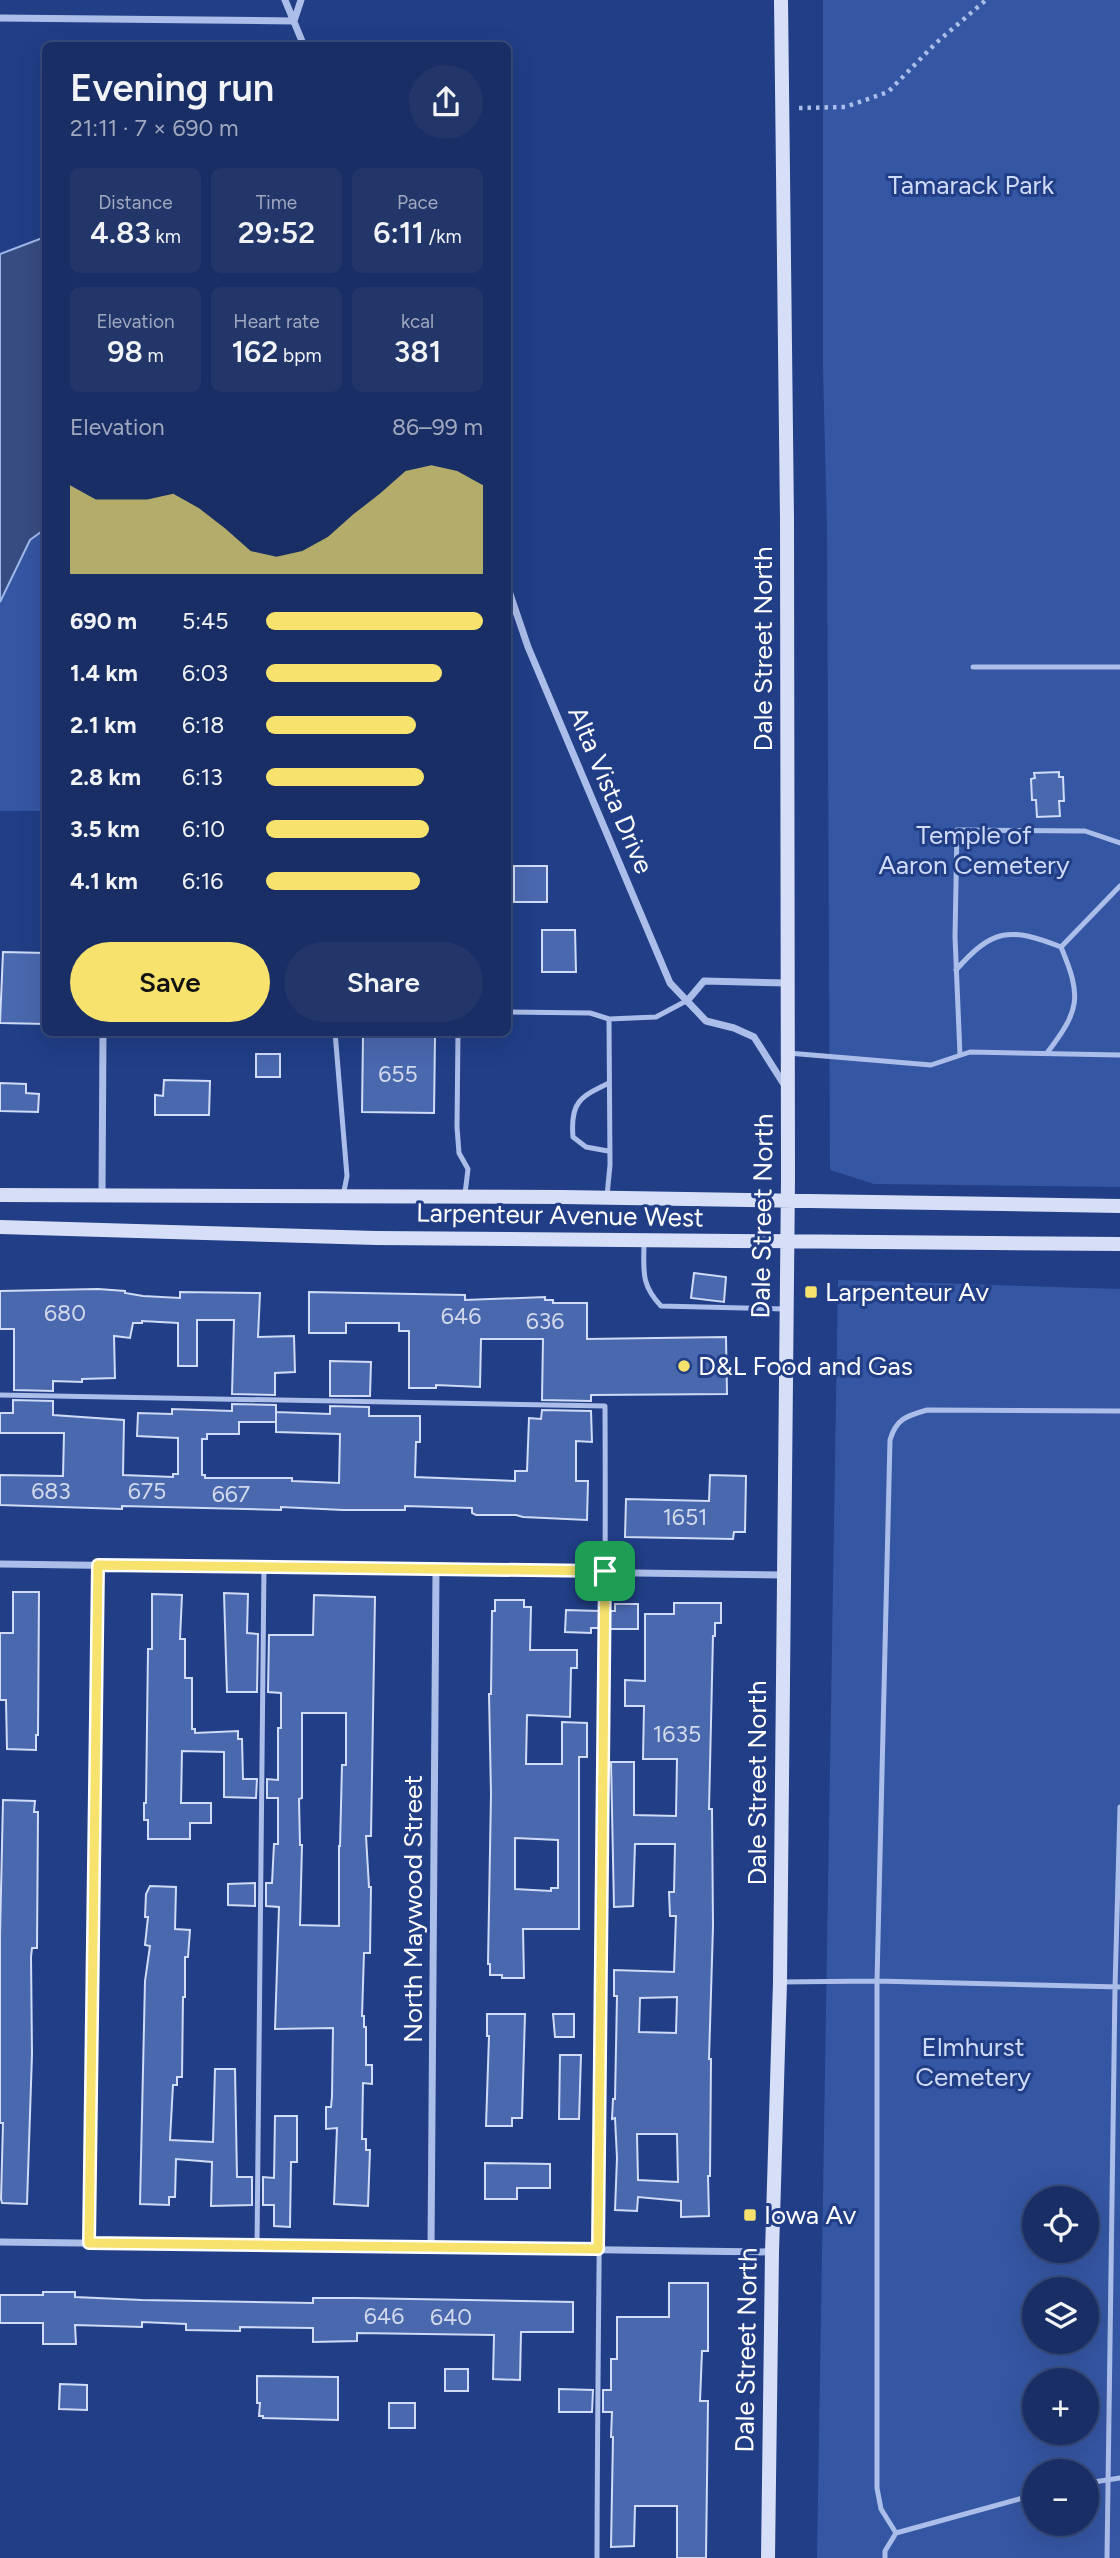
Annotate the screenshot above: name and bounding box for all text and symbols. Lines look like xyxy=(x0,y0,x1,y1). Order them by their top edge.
text: Evening run xyxy=(70,65,274,111)
button: share xyxy=(409,65,483,139)
text: 21:11 · 7 × 690 m xyxy=(70,114,238,142)
park label: Tamarack Park xyxy=(888,169,1054,201)
text: Distance xyxy=(98,191,173,214)
text: Time xyxy=(256,191,297,214)
text: Pace xyxy=(397,191,438,214)
text: 4.83 xyxy=(90,214,151,251)
text: 29:52 xyxy=(238,214,315,251)
text: 6:11 xyxy=(373,214,424,251)
text: km xyxy=(151,225,181,248)
text: /km xyxy=(424,225,462,248)
text: Elevation xyxy=(96,310,175,333)
text: Heart rate xyxy=(233,310,320,333)
text: kcal xyxy=(401,310,434,333)
text: 98 xyxy=(107,333,143,370)
text: 162 xyxy=(231,333,278,370)
text: 381 xyxy=(394,333,441,370)
text: m xyxy=(143,344,164,367)
text: bpm xyxy=(278,344,322,367)
text: Elevation xyxy=(70,413,165,441)
text: 86–99 m xyxy=(392,413,483,441)
street label: Dale Street North xyxy=(747,546,779,752)
text: 690 m xyxy=(70,607,137,635)
text: 5:45 xyxy=(182,607,229,635)
text: 1.4 km xyxy=(70,659,138,687)
text: 6:03 xyxy=(182,659,228,687)
street label: Alta Vista Drive xyxy=(561,702,661,878)
text: 2.1 km xyxy=(70,711,137,739)
text: 6:18 xyxy=(182,711,224,739)
text: 2.8 km xyxy=(70,763,141,791)
text: 6:13 xyxy=(182,763,223,791)
text: 3.5 km xyxy=(70,815,140,843)
text: 6:10 xyxy=(182,815,225,843)
park label: Temple of Aaron Cemetery xyxy=(878,819,1070,881)
text: 4.1 km xyxy=(70,867,138,895)
text: 6:16 xyxy=(182,867,223,895)
button: Save xyxy=(70,942,270,1022)
button: Share xyxy=(284,942,483,1022)
house number: 655 xyxy=(378,1060,418,1088)
street label: Dale Street North xyxy=(744,1113,780,1319)
street label: Larpenteur Avenue West xyxy=(416,1196,704,1234)
place label: Larpenteur Av xyxy=(825,1276,990,1308)
marker: Larpenteur Av xyxy=(803,1284,819,1300)
house number: 680 xyxy=(44,1299,86,1327)
house number: 646 xyxy=(441,1302,481,1330)
house number: 636 xyxy=(526,1307,564,1335)
place label: D&L Food and Gas xyxy=(698,1350,913,1382)
marker: D&L Food and Gas xyxy=(676,1358,692,1374)
house number: 683 xyxy=(31,1477,71,1505)
house number: 675 xyxy=(128,1477,166,1505)
house number: 667 xyxy=(212,1480,250,1508)
house number: 1651 xyxy=(662,1503,708,1531)
pin xyxy=(575,1541,635,1601)
icon: arrive xyxy=(586,1552,624,1590)
street label: Dale Street North xyxy=(741,1680,773,1886)
house number: 1635 xyxy=(653,1720,701,1748)
street label: North Maywood Street xyxy=(397,1775,429,2043)
park label: Elmhurst Cemetery xyxy=(915,2031,1031,2093)
map controls xyxy=(1022,2186,1099,2536)
button: locate xyxy=(1022,2186,1099,2263)
place label: Iowa Av xyxy=(764,2199,857,2231)
marker: Iowa Av xyxy=(742,2207,758,2223)
street label: Dale Street North xyxy=(728,2247,764,2453)
button: layers xyxy=(1022,2277,1099,2354)
house number: 646 xyxy=(364,2302,404,2330)
house number: 640 xyxy=(430,2303,472,2331)
button: + xyxy=(1022,2368,1099,2445)
button: − xyxy=(1022,2459,1099,2536)

